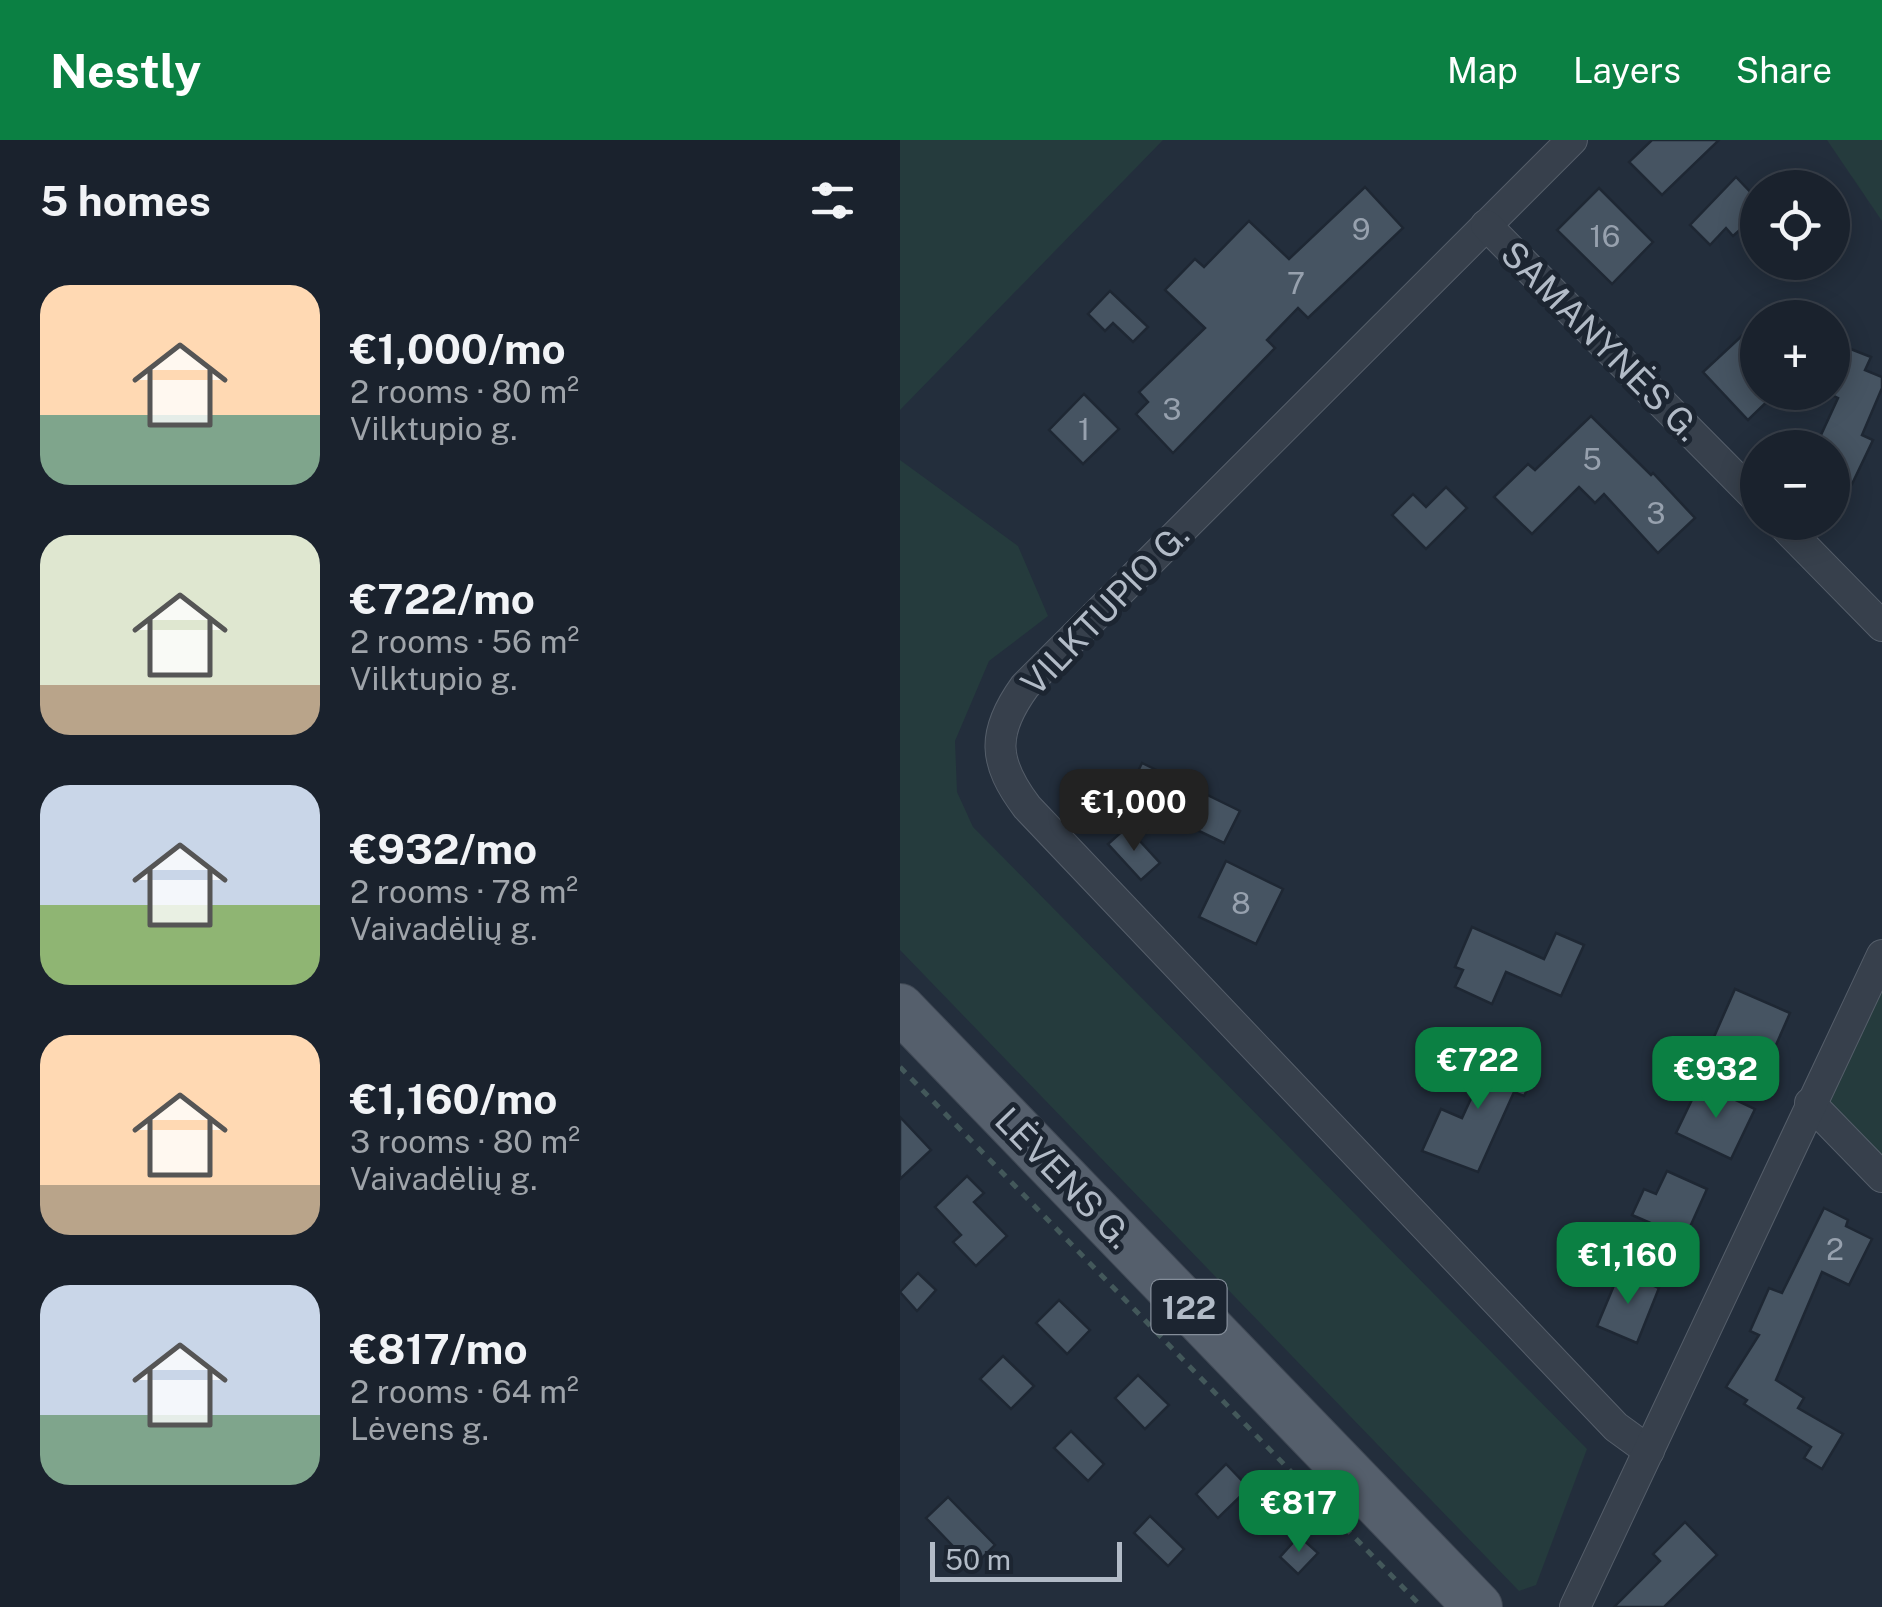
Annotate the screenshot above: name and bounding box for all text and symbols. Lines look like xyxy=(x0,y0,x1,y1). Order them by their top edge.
text: Nestly xyxy=(50,42,201,99)
text: Map xyxy=(1447,50,1518,91)
text: Layers xyxy=(1573,50,1681,91)
text: Share xyxy=(1736,50,1832,91)
map controls xyxy=(1740,170,1850,540)
button: locate xyxy=(1740,170,1850,280)
icon: filters xyxy=(805,173,860,228)
text: 5 homes xyxy=(40,176,211,225)
house number: 9 xyxy=(1352,211,1370,247)
house number: 16 xyxy=(1590,218,1620,254)
street label: SAMANYNĖS G. xyxy=(1493,232,1710,449)
house number: 7 xyxy=(1287,265,1305,301)
button: + xyxy=(1740,300,1850,410)
text: €1,000/mo xyxy=(350,324,566,373)
icon: home xyxy=(120,325,240,445)
text: 2 rooms · 80 m² xyxy=(350,373,579,410)
house number: 3 xyxy=(1163,391,1181,427)
text: Vilktupio g. xyxy=(350,410,518,447)
house number: 1 xyxy=(1078,411,1090,447)
button: − xyxy=(1740,430,1850,540)
house number: 5 xyxy=(1582,441,1602,477)
house number: 3 xyxy=(1647,495,1665,531)
street label: VILKTUPIO G. xyxy=(1013,515,1197,703)
text: €722/mo xyxy=(350,574,535,623)
icon: home xyxy=(120,575,240,695)
text: 2 rooms · 56 m² xyxy=(350,623,579,660)
text: Vilktupio g. xyxy=(350,660,518,697)
pin: €1,000 xyxy=(1053,769,1215,854)
text: €1,000 xyxy=(1081,783,1187,820)
text: €932/mo xyxy=(350,824,537,873)
icon: home xyxy=(120,825,240,945)
text: 2 rooms · 78 m² xyxy=(350,873,578,910)
house number: 8 xyxy=(1231,885,1251,921)
text: Vaivadėlių g. xyxy=(350,910,537,947)
pin: €722 xyxy=(1419,1027,1537,1112)
pin: €932 xyxy=(1657,1036,1775,1121)
text: €722 xyxy=(1437,1041,1519,1078)
text: €932 xyxy=(1674,1050,1758,1087)
text: €1,160/mo xyxy=(350,1074,557,1123)
icon: home xyxy=(120,1075,240,1195)
street label: LĖVENS G. xyxy=(987,1099,1142,1257)
text: 3 rooms · 80 m² xyxy=(350,1123,580,1160)
text: Vaivadėlių g. xyxy=(350,1160,537,1197)
pin: €1,160 xyxy=(1547,1222,1709,1307)
house number: 2 xyxy=(1826,1231,1844,1267)
text: €1,160 xyxy=(1579,1236,1677,1273)
road number: 122 xyxy=(1152,1280,1226,1334)
text: €817/mo xyxy=(350,1324,528,1373)
icon: home xyxy=(120,1325,240,1445)
text: 2 rooms · 64 m² xyxy=(350,1373,579,1410)
text: Lėvens g. xyxy=(350,1410,489,1447)
pin: €817 xyxy=(1240,1470,1358,1555)
text: €817 xyxy=(1261,1484,1337,1521)
scale bar xyxy=(930,1537,1122,1582)
text: 50 m xyxy=(945,1543,1011,1576)

